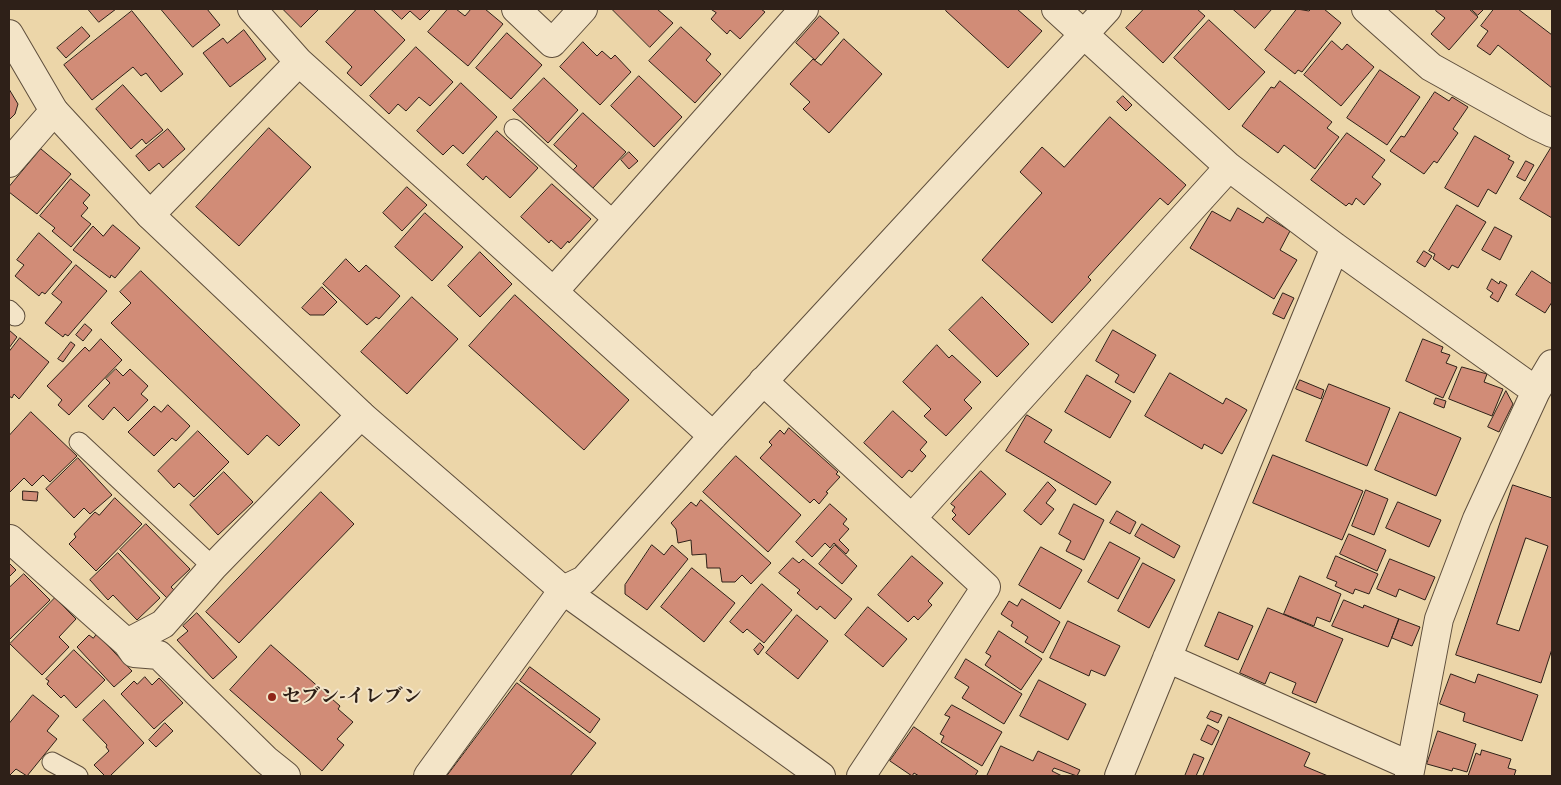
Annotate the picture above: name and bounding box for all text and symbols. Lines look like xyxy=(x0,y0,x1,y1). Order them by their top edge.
place label: セブン-イレブン xyxy=(282,686,422,708)
marker: セブン-イレブン xyxy=(266,691,278,703)

